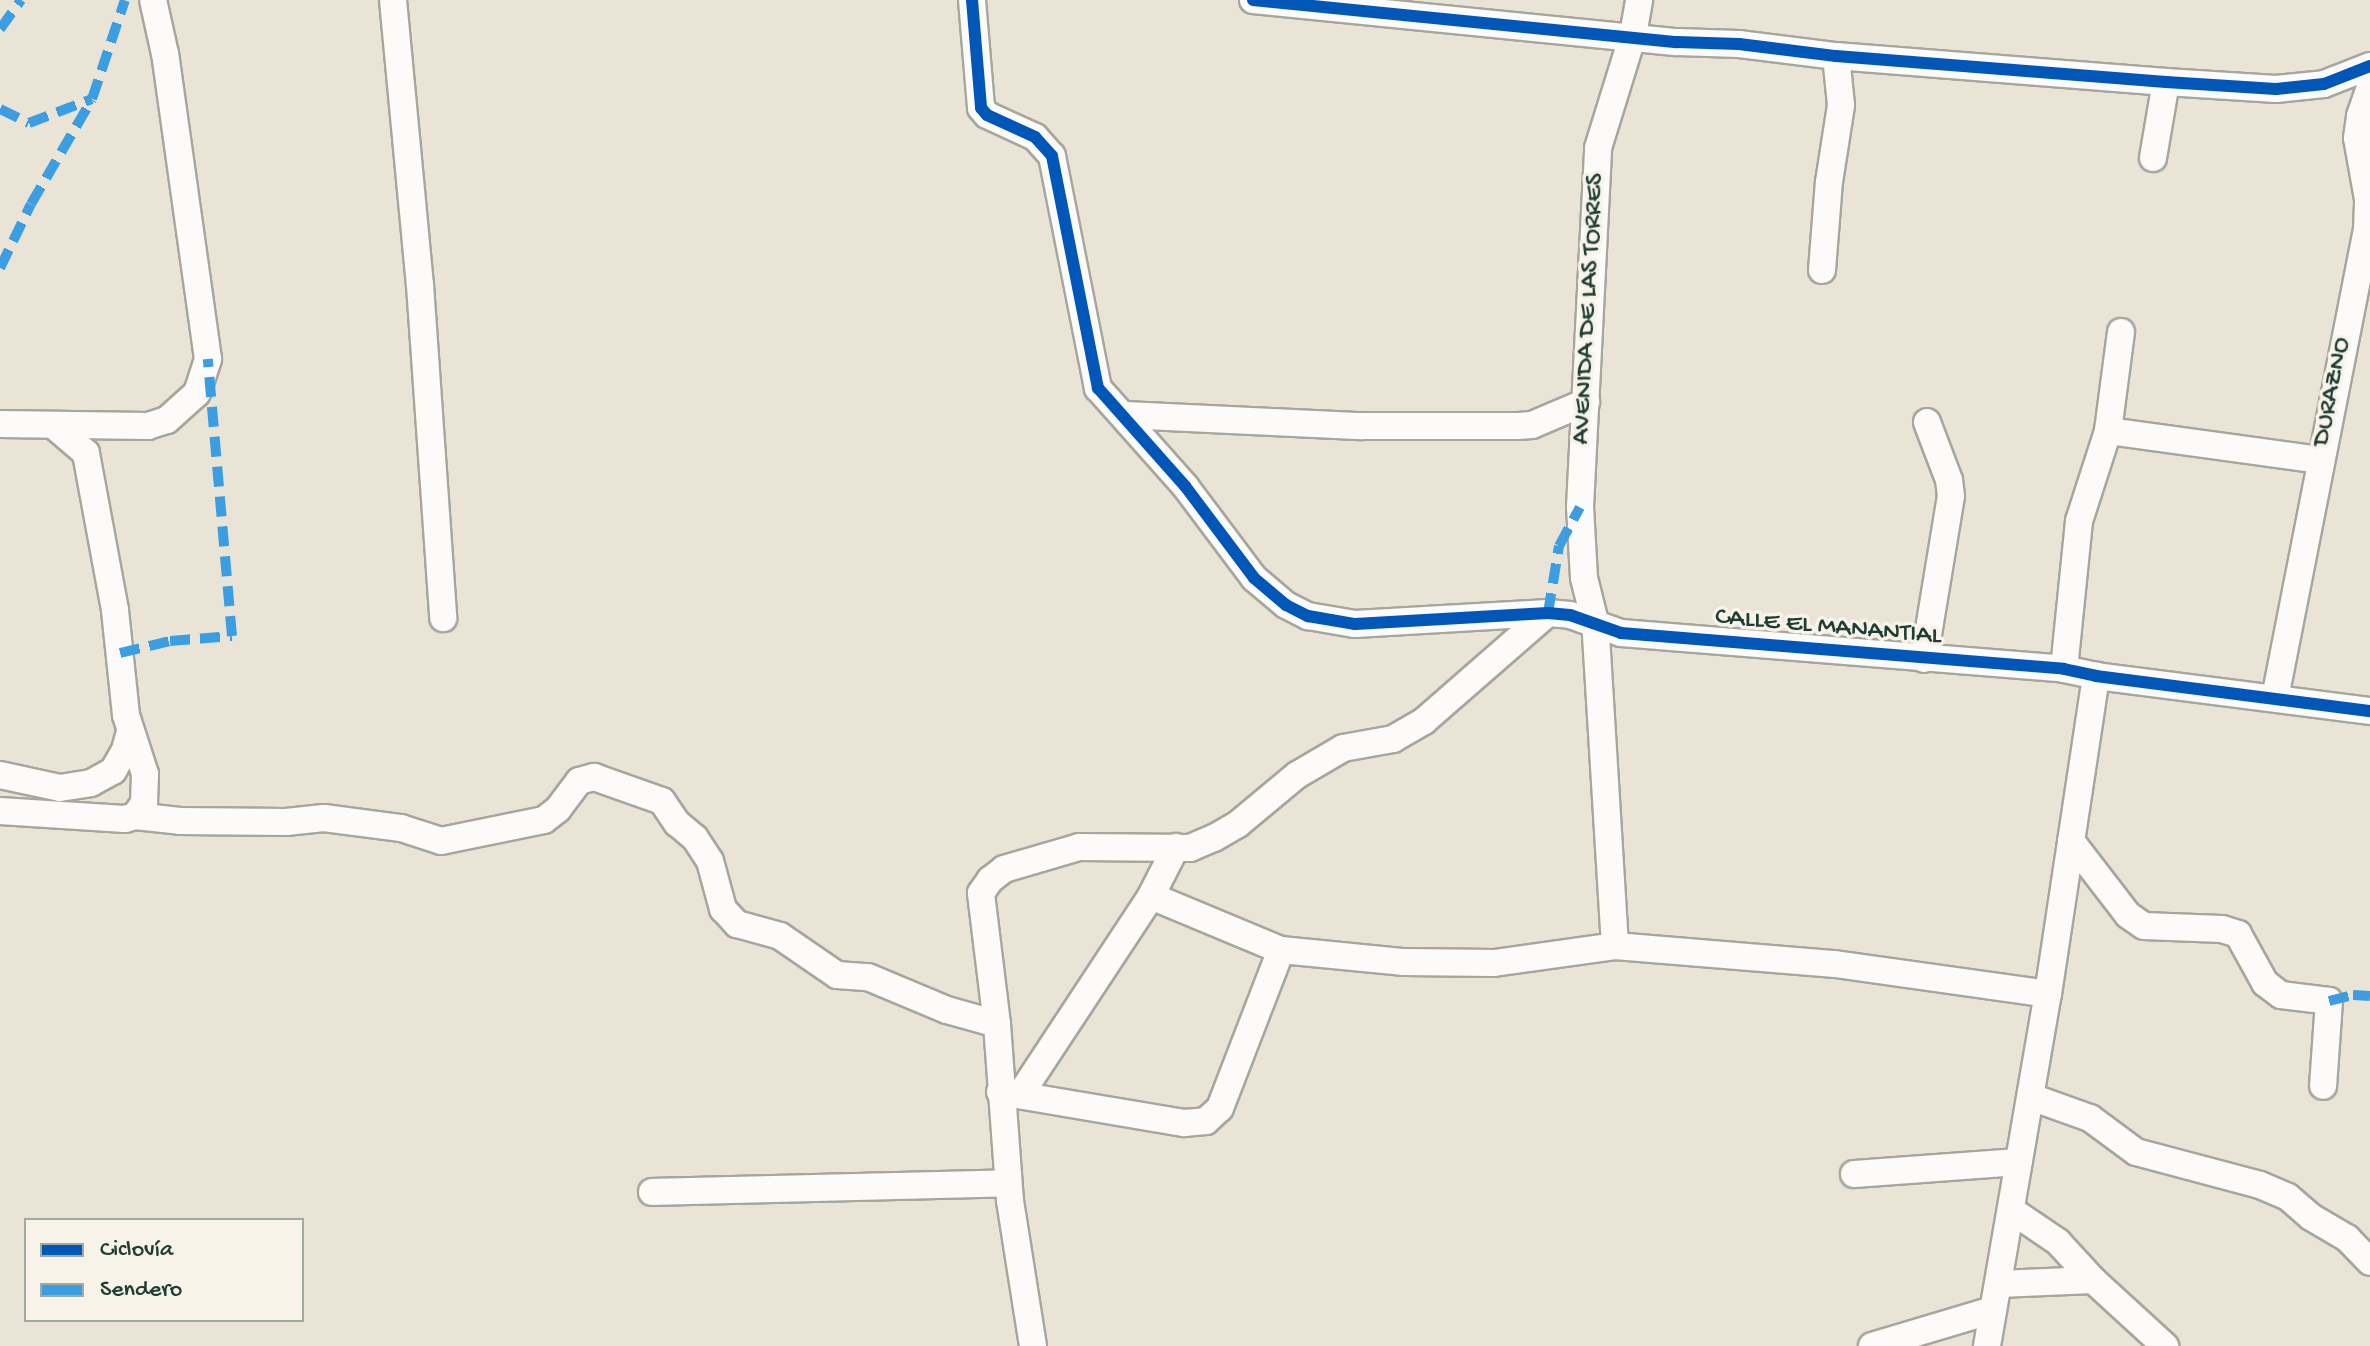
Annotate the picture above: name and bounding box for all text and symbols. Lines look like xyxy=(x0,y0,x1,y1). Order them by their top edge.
street label: AVENIDA DE LAS TORRES xyxy=(1567,173,1613,445)
street label: DURAZNO xyxy=(2307,335,2359,449)
street label: CALLE EL MANANTIAL xyxy=(1714,603,1942,653)
legend xyxy=(24,1218,304,1322)
text: Ciclovía xyxy=(100,1236,173,1265)
text: Sendero xyxy=(100,1276,182,1305)

